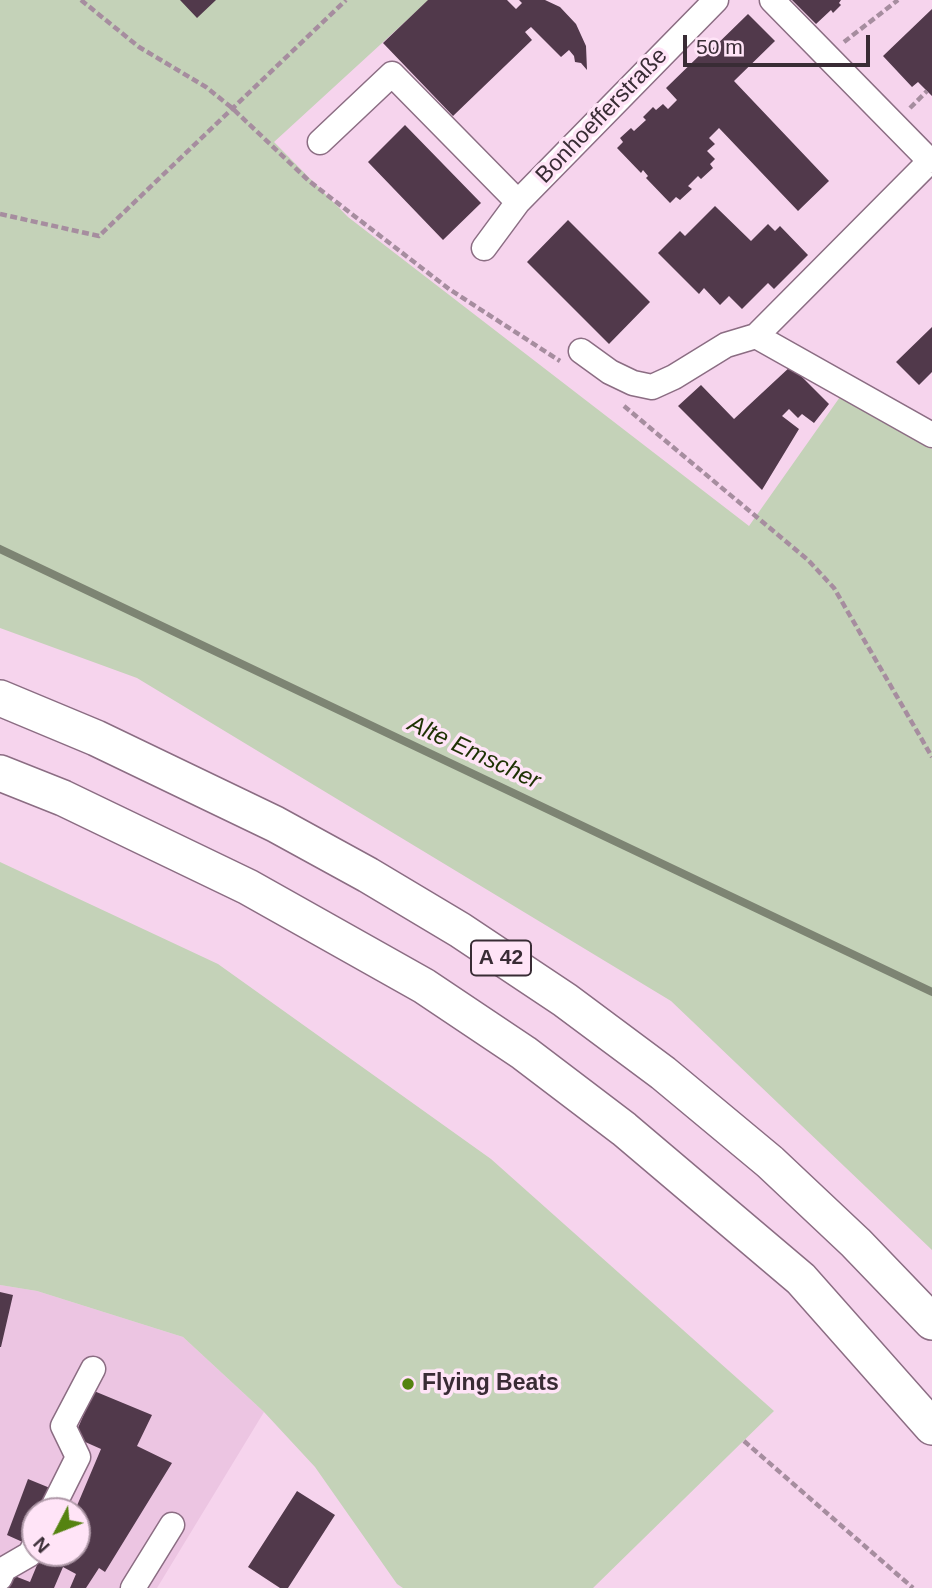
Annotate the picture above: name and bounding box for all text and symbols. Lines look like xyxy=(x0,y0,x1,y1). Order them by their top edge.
scale bar xyxy=(687,21,874,65)
text: 50 m xyxy=(696,35,743,58)
street label: Bonhoefferstraße xyxy=(530,43,674,189)
water label: Alte Emscher xyxy=(403,710,545,796)
road number: A 42 xyxy=(471,940,531,976)
place label: Flying Beats xyxy=(422,1370,559,1398)
marker: Flying Beats xyxy=(400,1376,416,1392)
north arrow xyxy=(21,1497,91,1567)
text: N xyxy=(29,1533,54,1557)

